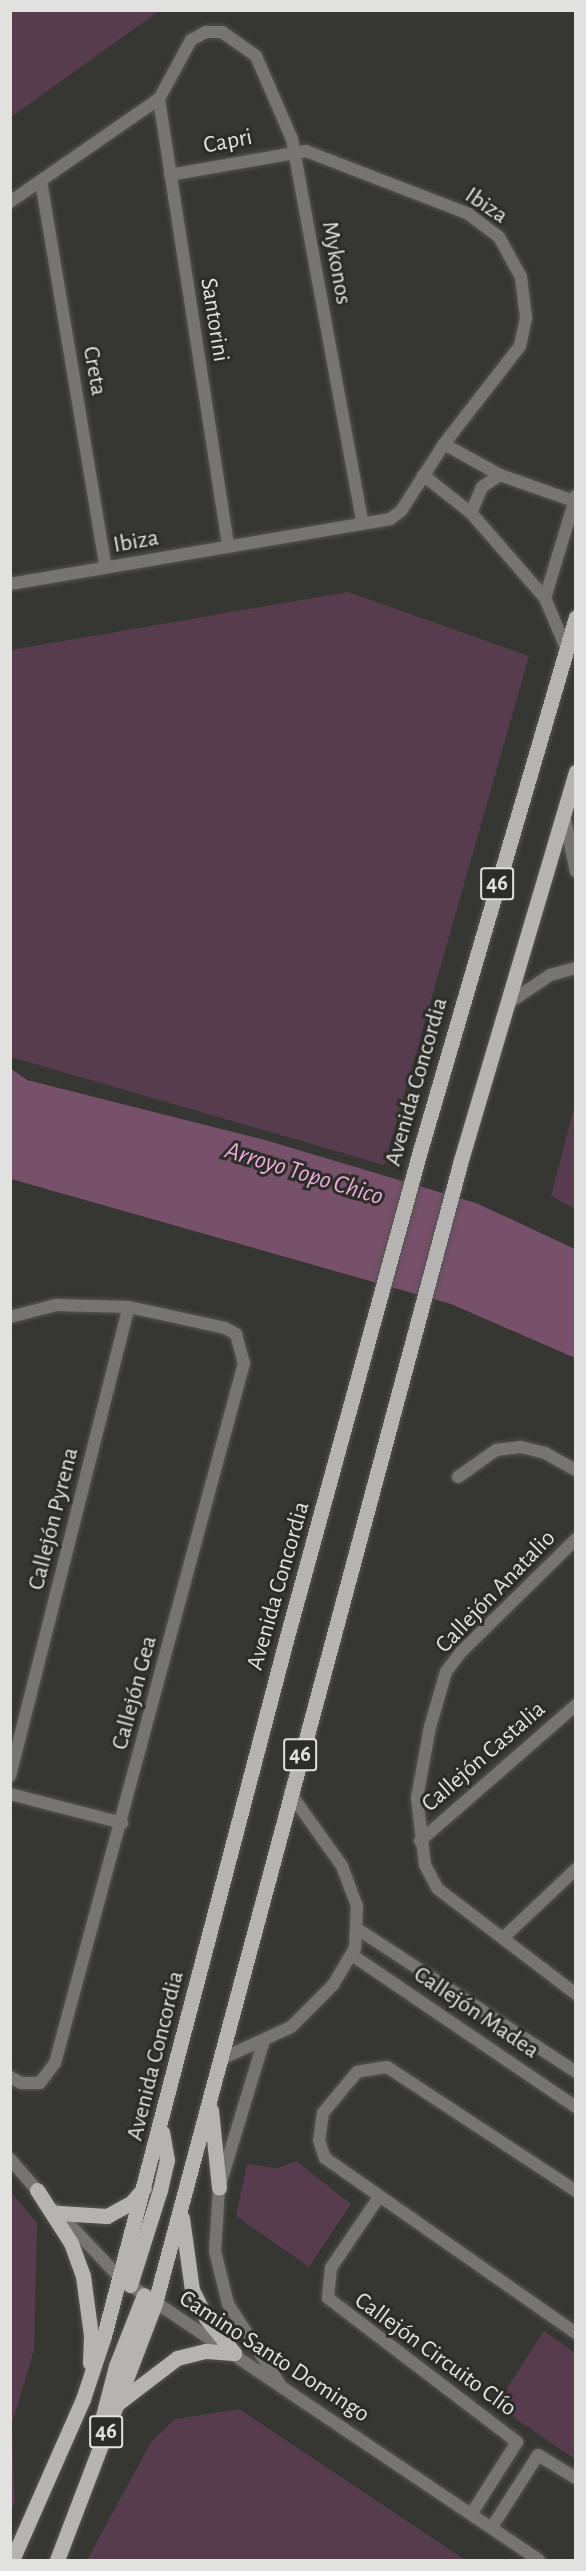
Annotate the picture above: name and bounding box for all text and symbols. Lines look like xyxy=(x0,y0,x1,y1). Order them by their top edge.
street label: Capri xyxy=(201,123,255,161)
street label: Ibiza xyxy=(459,181,513,231)
street label: Mykonos xyxy=(315,219,357,307)
street label: Santorini xyxy=(193,276,235,364)
street label: Creta xyxy=(76,344,112,398)
street label: Ibiza xyxy=(111,524,161,560)
road number: 46 xyxy=(479,865,515,903)
street label: Avenida Concordia xyxy=(379,995,455,1169)
water label: Arroyo Topo Chico xyxy=(221,1135,387,1213)
street label: Callejón Pyrena xyxy=(22,1445,86,1593)
street label: Avenida Concordia xyxy=(241,1499,317,1673)
street label: Callejón Anatalio xyxy=(430,1524,562,1660)
street label: Callejón Gea xyxy=(106,1633,164,1753)
street label: Callejón Castalia xyxy=(416,1695,552,1819)
road number: 46 xyxy=(282,1736,318,1774)
street label: Callejón Madea xyxy=(408,1960,544,2066)
street label: Avenida Concordia xyxy=(121,1968,191,2144)
street label: Camino Santo Domingo xyxy=(173,2285,375,2429)
street label: Callejón Circuito Clío xyxy=(348,2287,522,2423)
road number: 46 xyxy=(88,2413,124,2451)

